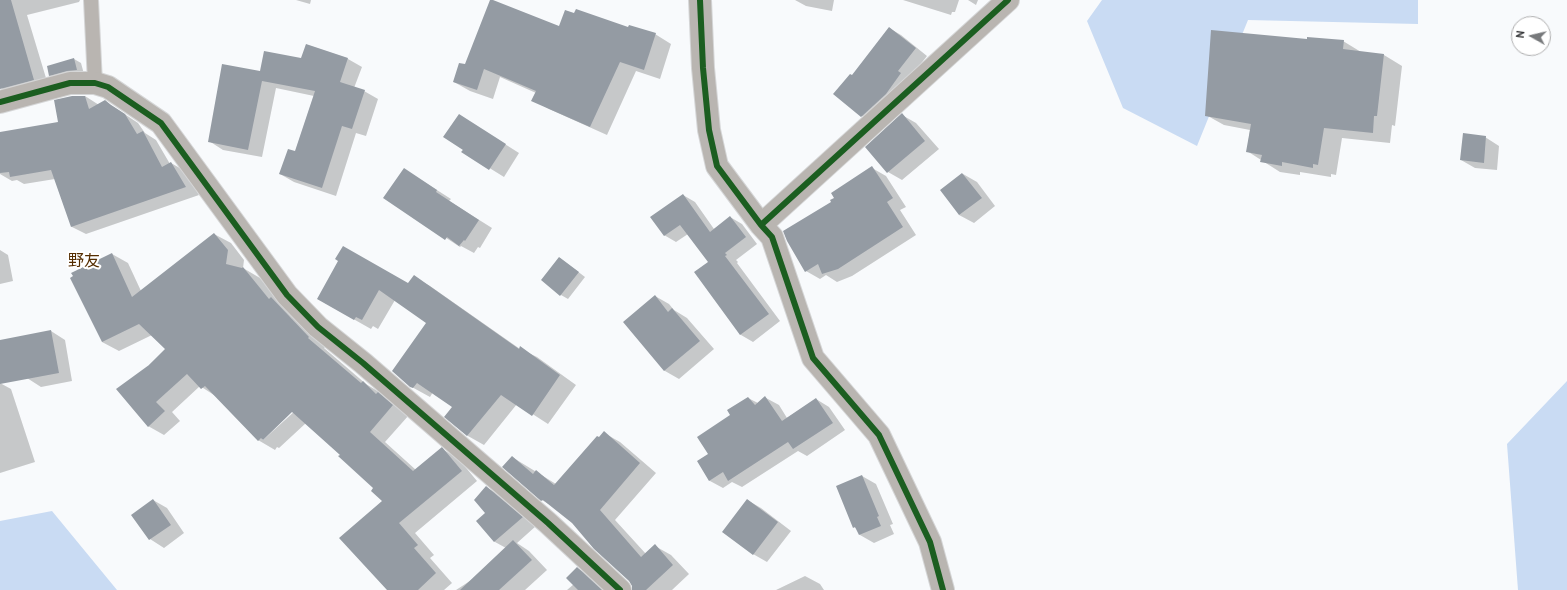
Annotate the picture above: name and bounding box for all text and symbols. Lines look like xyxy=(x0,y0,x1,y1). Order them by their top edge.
north arrow xyxy=(1511,16,1551,56)
text: N xyxy=(1513,30,1528,39)
district label: 野友 xyxy=(68,251,100,271)

